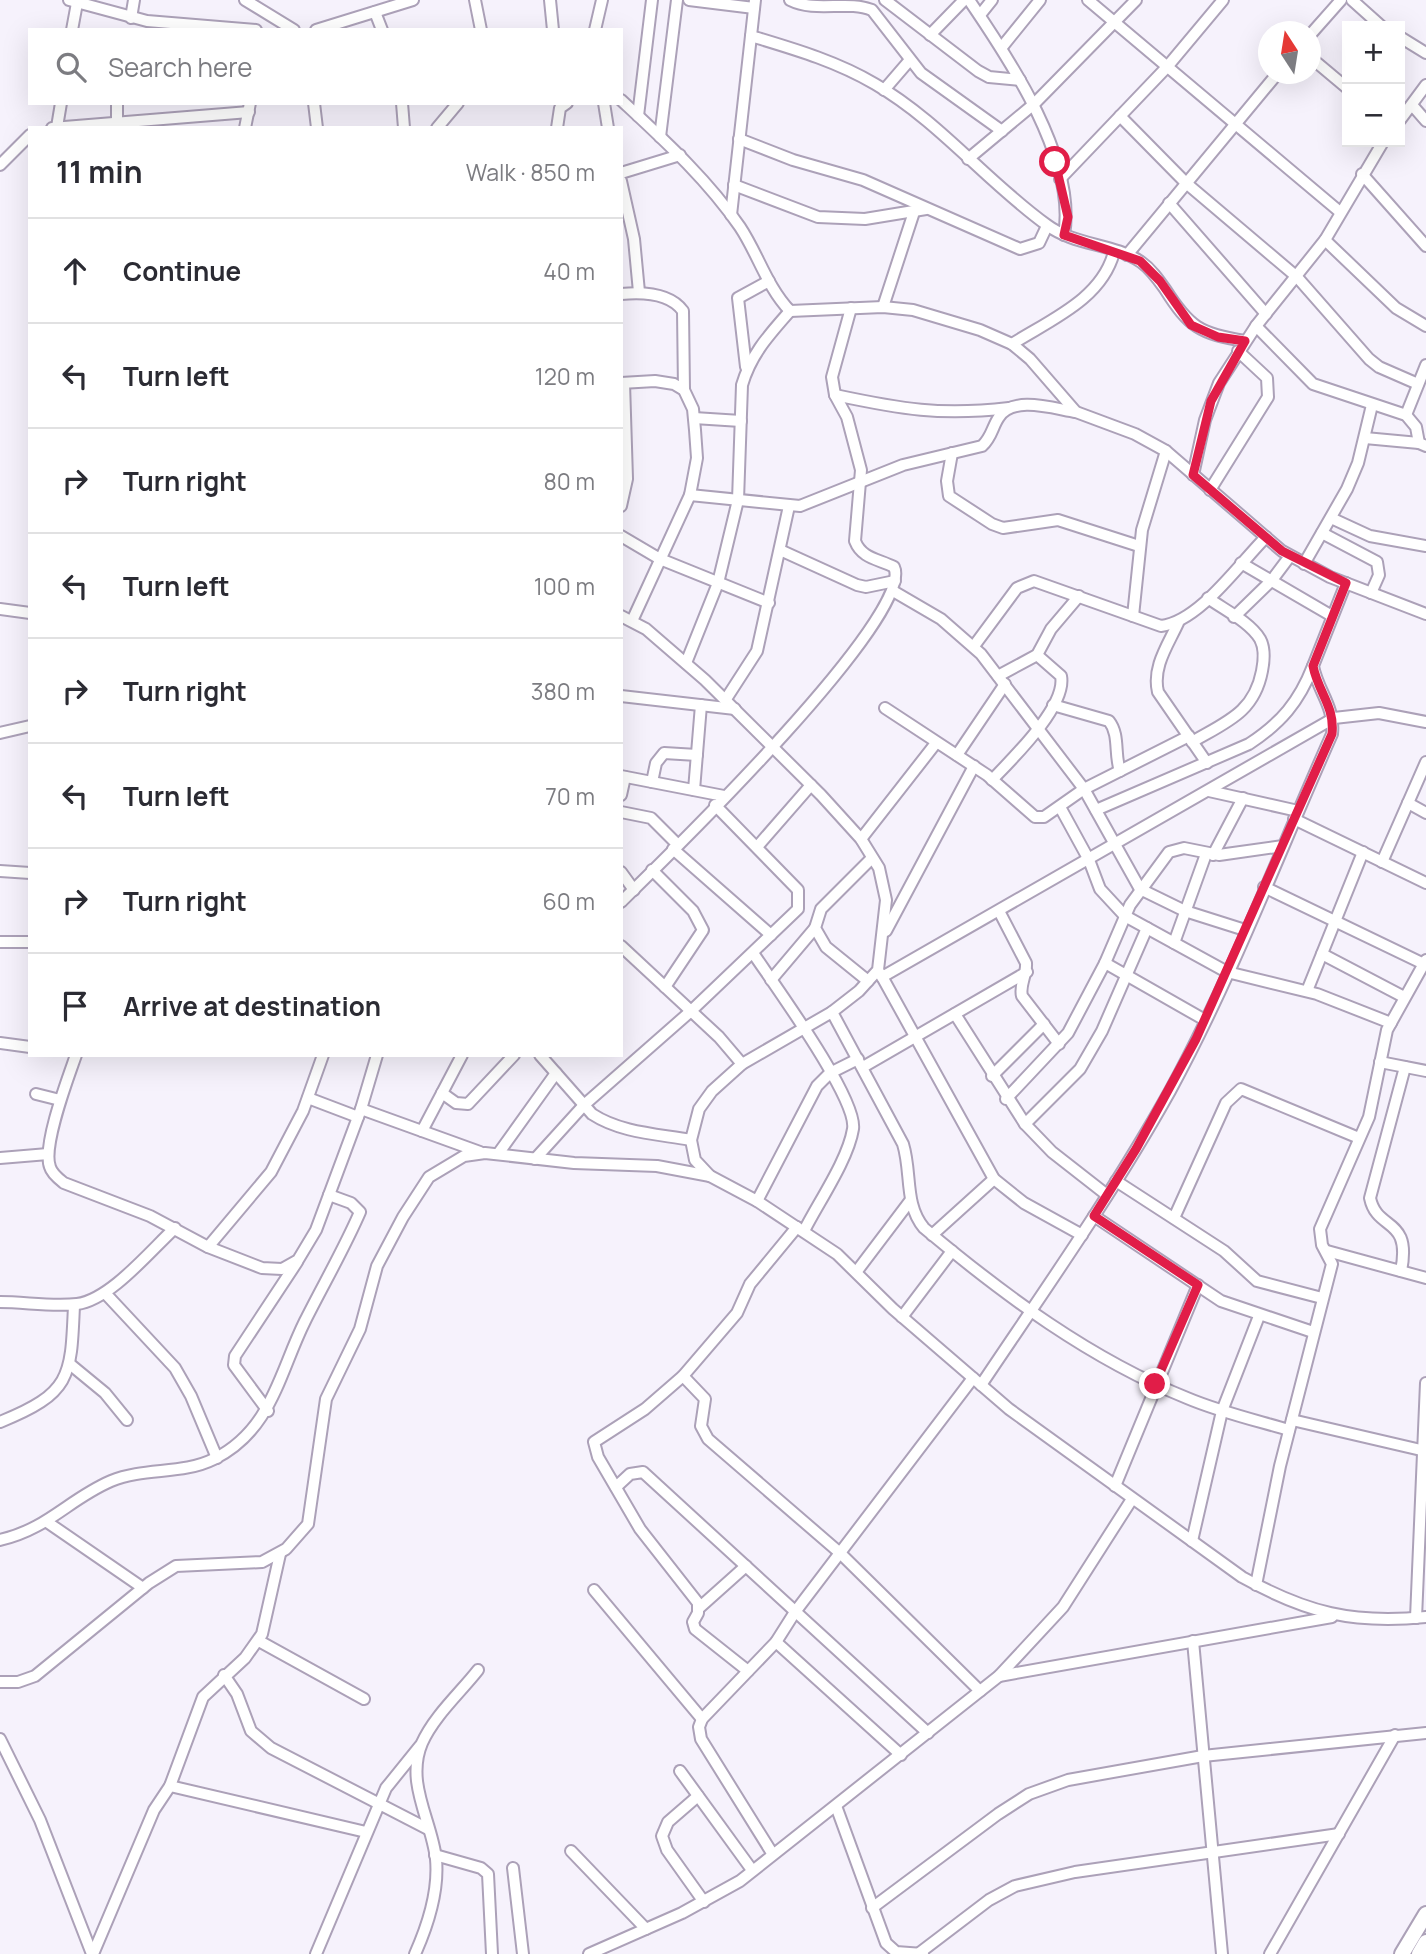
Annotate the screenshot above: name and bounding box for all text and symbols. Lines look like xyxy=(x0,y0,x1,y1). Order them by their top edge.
north arrow xyxy=(1258,21,1321,84)
map controls xyxy=(1342,21,1405,147)
button: + xyxy=(1342,21,1405,84)
search box xyxy=(28,28,623,105)
icon: search xyxy=(52,48,90,86)
text: Search here xyxy=(108,49,253,85)
button: − xyxy=(1342,84,1405,147)
route start xyxy=(1039,146,1070,177)
text: 11 min xyxy=(56,151,142,192)
text: Walk · 850 m xyxy=(466,156,595,188)
icon: ahead xyxy=(56,252,94,290)
text: Continue xyxy=(123,253,241,289)
text: 40 m xyxy=(543,255,595,287)
icon: left xyxy=(56,357,94,395)
text: Turn left xyxy=(123,358,230,394)
text: 120 m xyxy=(535,360,595,392)
icon: right xyxy=(56,462,94,500)
text: Turn right xyxy=(123,463,247,499)
text: 80 m xyxy=(544,465,595,497)
icon: left xyxy=(56,567,94,605)
text: Turn left xyxy=(123,568,230,604)
text: 100 m xyxy=(534,570,595,602)
icon: right xyxy=(56,672,94,710)
text: Turn right xyxy=(123,673,247,709)
text: 380 m xyxy=(531,675,595,707)
icon: left xyxy=(56,777,94,815)
text: Turn left xyxy=(123,778,230,814)
text: 70 m xyxy=(545,780,595,812)
icon: right xyxy=(56,882,94,920)
text: Turn right xyxy=(123,883,247,919)
text: 60 m xyxy=(543,885,595,917)
icon: arrive xyxy=(56,987,94,1025)
text: Arrive at destination xyxy=(123,988,381,1024)
route end xyxy=(1139,1368,1170,1399)

